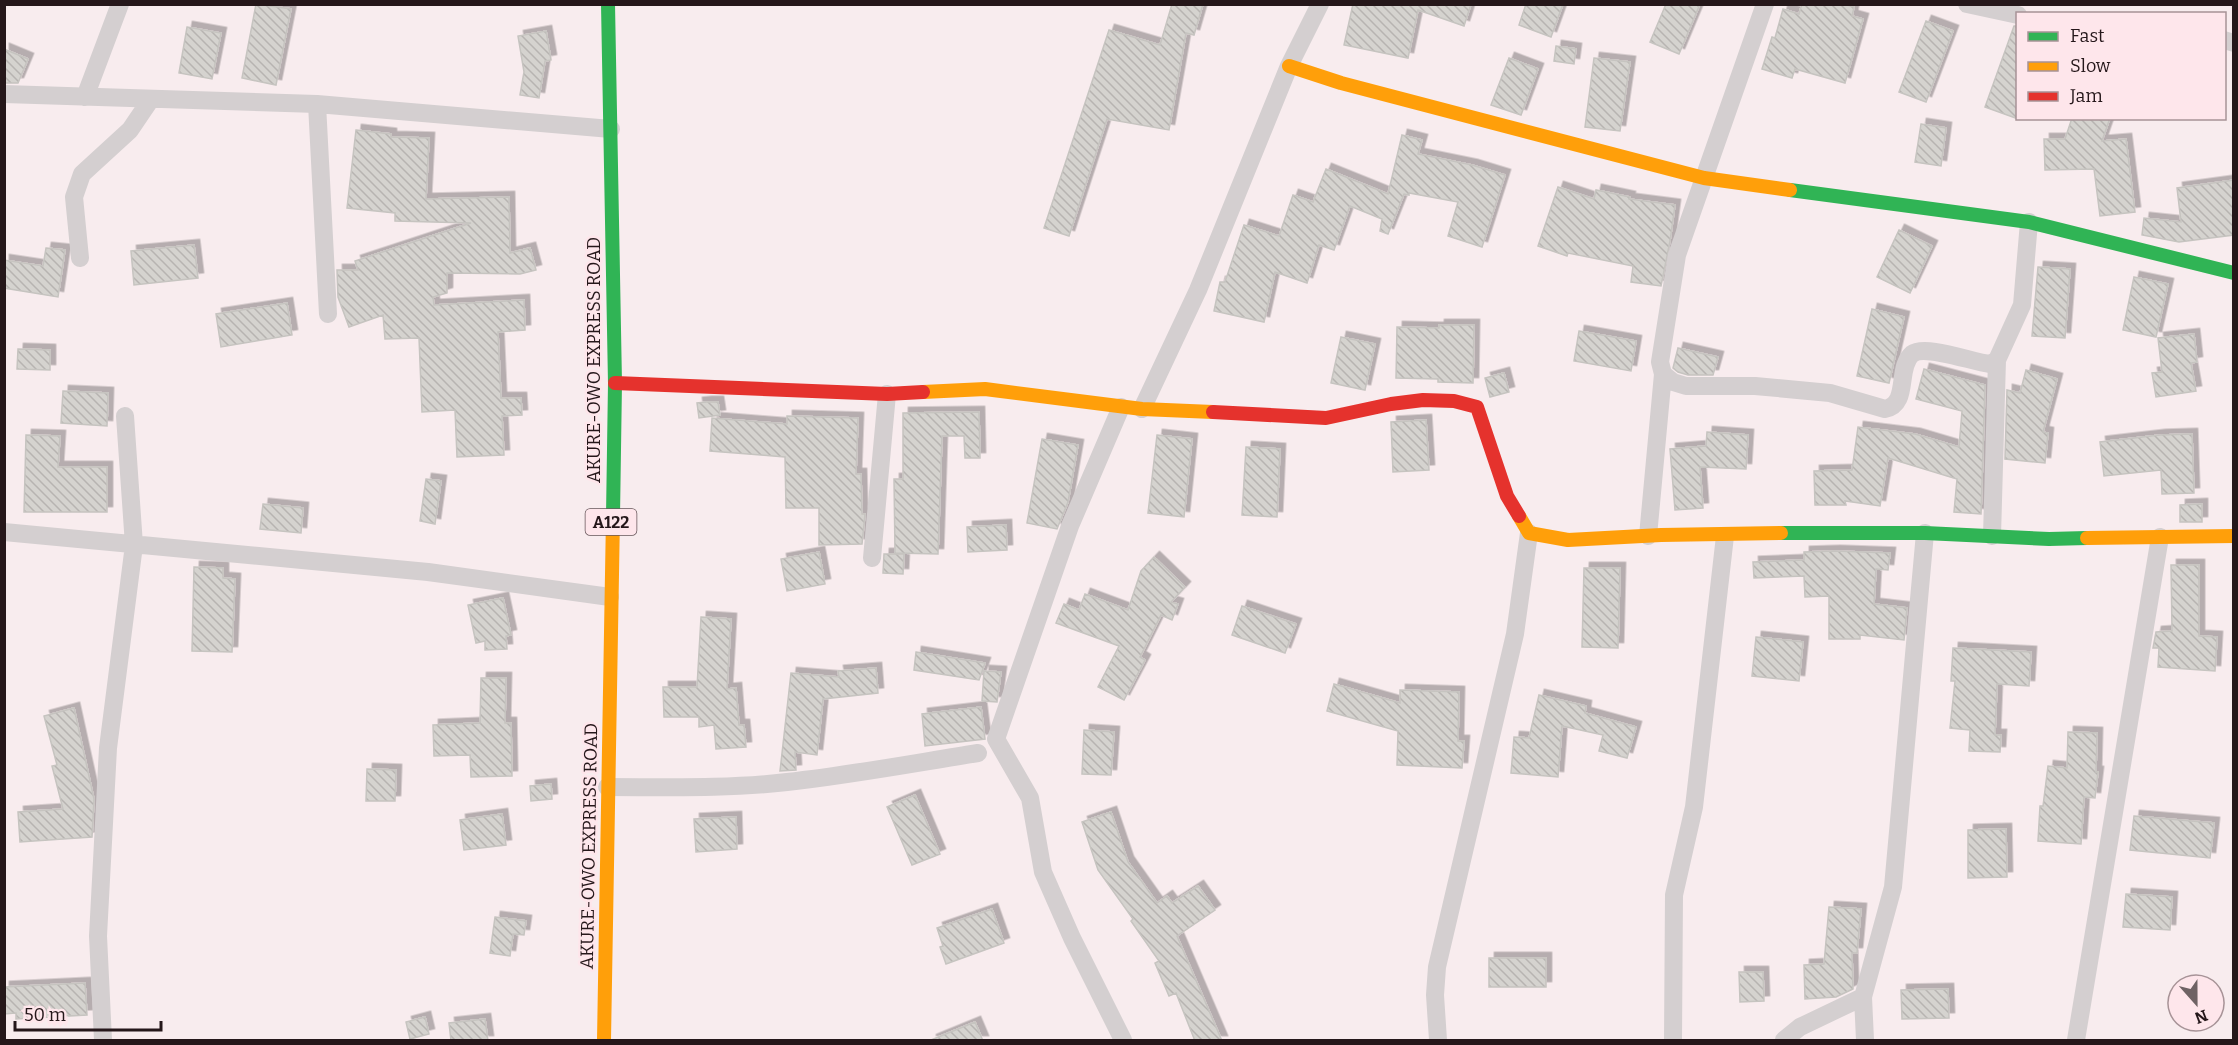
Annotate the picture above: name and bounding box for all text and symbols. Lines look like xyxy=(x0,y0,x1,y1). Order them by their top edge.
legend xyxy=(2016,12,2226,120)
text: Fast xyxy=(2070,25,2105,47)
text: Slow xyxy=(2070,55,2111,77)
text: Jam xyxy=(2069,85,2103,107)
street label: AKURE-OWO EXPRESS ROAD xyxy=(583,237,605,483)
road number: A122 xyxy=(586,509,636,535)
street label: AKURE-OWO EXPRESS ROAD xyxy=(576,723,602,969)
north arrow xyxy=(2166,973,2226,1033)
scale bar xyxy=(15,994,160,1032)
text: 50 m xyxy=(24,1004,66,1026)
text: N xyxy=(2192,1005,2210,1028)

